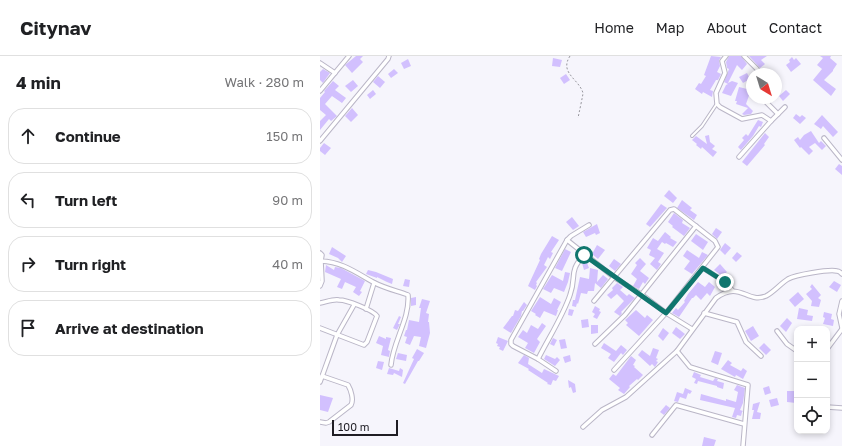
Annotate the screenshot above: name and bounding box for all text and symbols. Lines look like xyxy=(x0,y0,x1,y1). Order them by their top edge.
text: Citynav xyxy=(20,16,92,39)
text: Home xyxy=(594,19,634,36)
text: Map xyxy=(656,19,684,36)
text: About xyxy=(706,19,747,36)
text: Contact xyxy=(769,19,822,36)
north arrow xyxy=(746,68,782,104)
text: 4 min xyxy=(16,72,61,93)
text: Walk · 280 m xyxy=(225,74,304,90)
icon: ahead xyxy=(17,125,39,147)
text: Continue xyxy=(55,127,121,145)
text: 150 m xyxy=(266,128,303,144)
icon: left xyxy=(17,189,39,211)
text: Turn left xyxy=(55,191,117,209)
text: 90 m xyxy=(272,192,303,208)
route start xyxy=(575,246,593,264)
icon: right xyxy=(17,253,39,275)
text: Turn right xyxy=(55,255,126,273)
text: 40 m xyxy=(272,256,303,272)
route end xyxy=(716,273,734,291)
icon: arrive xyxy=(17,317,39,339)
text: Arrive at destination xyxy=(55,319,204,337)
map controls xyxy=(794,326,830,434)
button: + xyxy=(794,326,830,362)
button: − xyxy=(794,362,830,398)
button: locate xyxy=(794,398,830,434)
scale bar xyxy=(332,418,398,437)
text: 100 m xyxy=(338,420,369,433)

